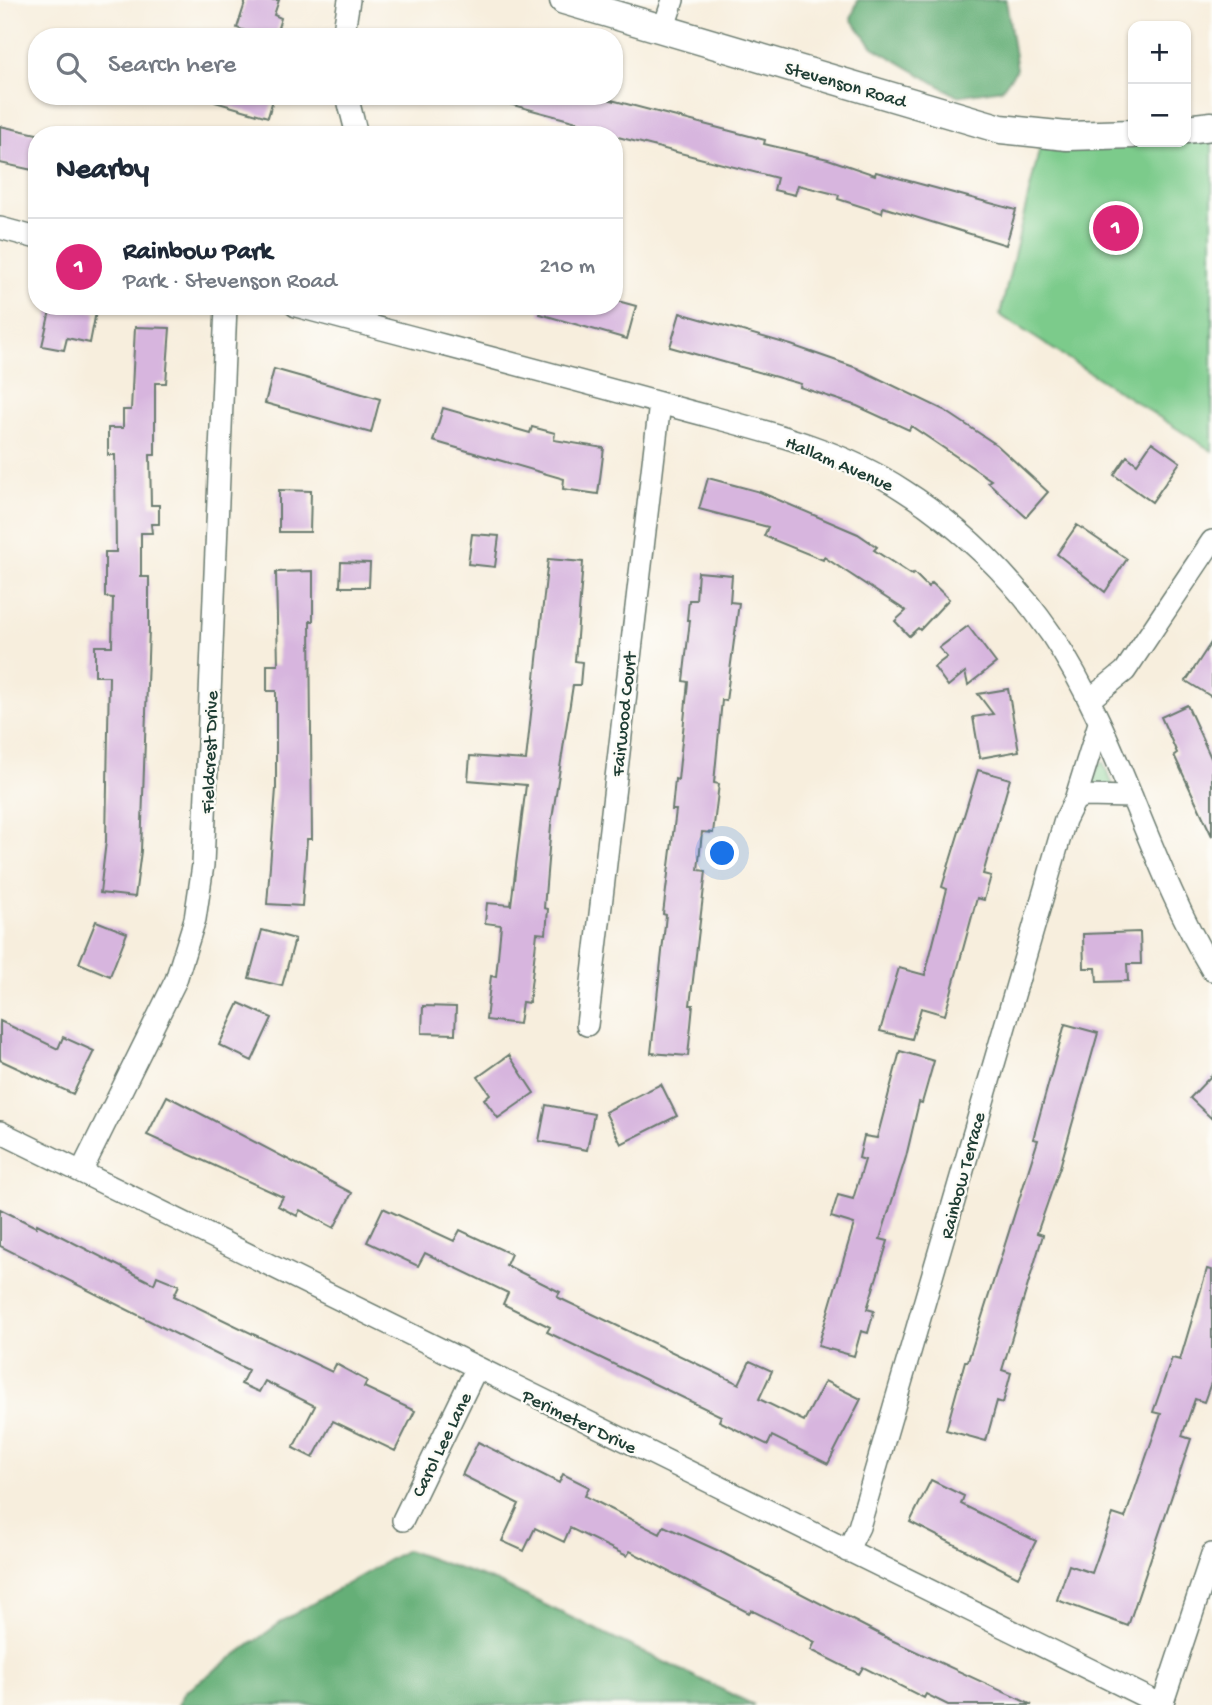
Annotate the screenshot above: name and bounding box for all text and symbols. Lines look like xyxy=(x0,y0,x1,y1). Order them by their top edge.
map controls xyxy=(1128,21,1191,147)
button: + xyxy=(1128,21,1191,84)
search box xyxy=(28,28,623,105)
icon: search xyxy=(52,48,90,86)
text: Search here xyxy=(108,51,236,82)
street label: Stevenson Road xyxy=(782,58,910,115)
button: − xyxy=(1128,84,1191,147)
text: Nearby xyxy=(56,154,149,189)
pin: 1 xyxy=(1093,202,1139,254)
text: Rainbow Park xyxy=(123,238,272,269)
text: 1 xyxy=(74,254,84,281)
text: 210 m xyxy=(540,254,595,281)
text: Park · Stevenson Road xyxy=(123,269,337,296)
street label: Hallam Avenue xyxy=(781,432,896,498)
street label: Fairwood Court xyxy=(607,649,644,779)
street label: Fieldcrest Drive xyxy=(198,690,225,815)
your location xyxy=(705,836,739,870)
street label: Rainbow Terrace xyxy=(936,1110,992,1242)
street label: Perimeter Drive xyxy=(517,1385,640,1461)
street label: Carol Lee Lane xyxy=(408,1389,478,1502)

